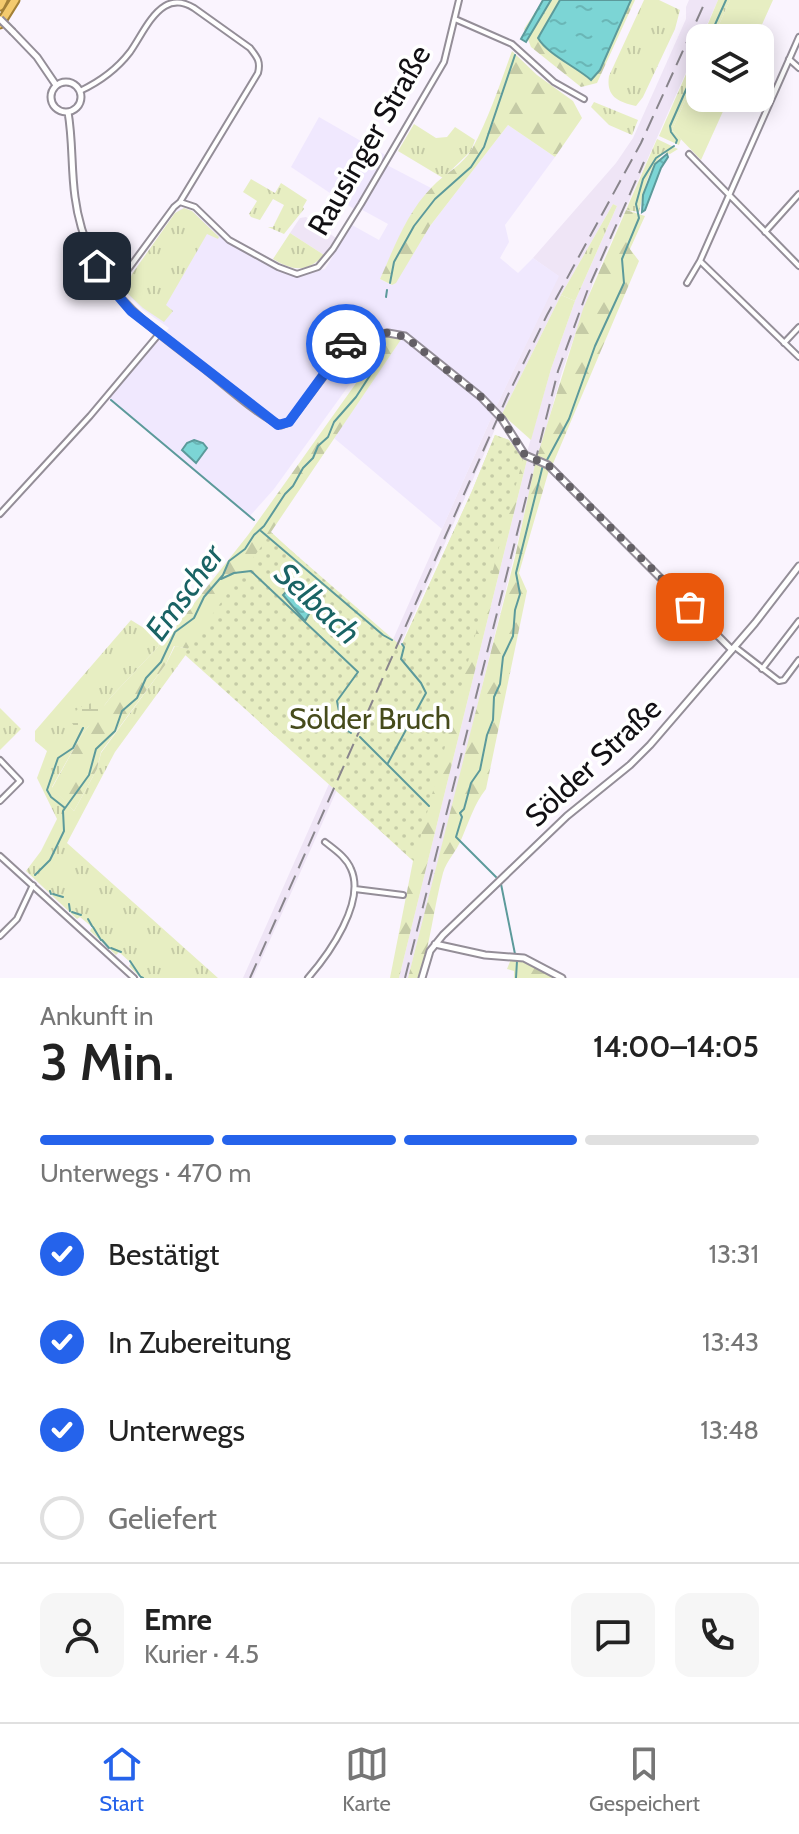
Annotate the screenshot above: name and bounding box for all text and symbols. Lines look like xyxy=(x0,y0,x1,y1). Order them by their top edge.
map controls xyxy=(686,24,774,112)
button: layers xyxy=(686,24,774,112)
street label: Rausinger Straße xyxy=(300,38,438,242)
pin xyxy=(63,232,131,300)
icon: home xyxy=(75,244,119,288)
courier xyxy=(306,304,386,384)
icon: car xyxy=(324,322,368,366)
water label: Emscher xyxy=(136,536,232,647)
water label: Selbach xyxy=(267,554,369,652)
pin xyxy=(656,573,724,641)
icon: bag xyxy=(668,585,712,629)
street label: Sölder Straße xyxy=(517,690,669,834)
park label: Sölder Bruch xyxy=(289,700,451,737)
text: Ankunft in xyxy=(40,1000,154,1032)
text: 14:00–14:05 xyxy=(593,1028,759,1065)
text: 3 Min. xyxy=(40,1030,174,1093)
text: Unterwegs · 470 m xyxy=(40,1157,251,1189)
icon: check xyxy=(40,1232,84,1276)
text: Bestätigt xyxy=(108,1236,219,1273)
text: 13:31 xyxy=(709,1238,759,1270)
icon: check xyxy=(40,1320,84,1364)
text: In Zubereitung xyxy=(108,1324,291,1361)
text: 13:43 xyxy=(702,1326,759,1358)
icon: check xyxy=(40,1408,84,1452)
text: Unterwegs xyxy=(108,1412,245,1449)
text: 13:48 xyxy=(700,1414,759,1446)
text: Geliefert xyxy=(108,1500,217,1537)
button: person xyxy=(40,1593,124,1677)
button: chat xyxy=(571,1593,655,1677)
button: phone xyxy=(675,1593,759,1677)
text: Emre xyxy=(144,1601,212,1638)
text: Kurier · 4.5 xyxy=(144,1638,259,1670)
tab: Start xyxy=(99,1742,144,1817)
tab: Karte xyxy=(342,1742,391,1817)
tab: Gespeichert xyxy=(589,1742,700,1817)

